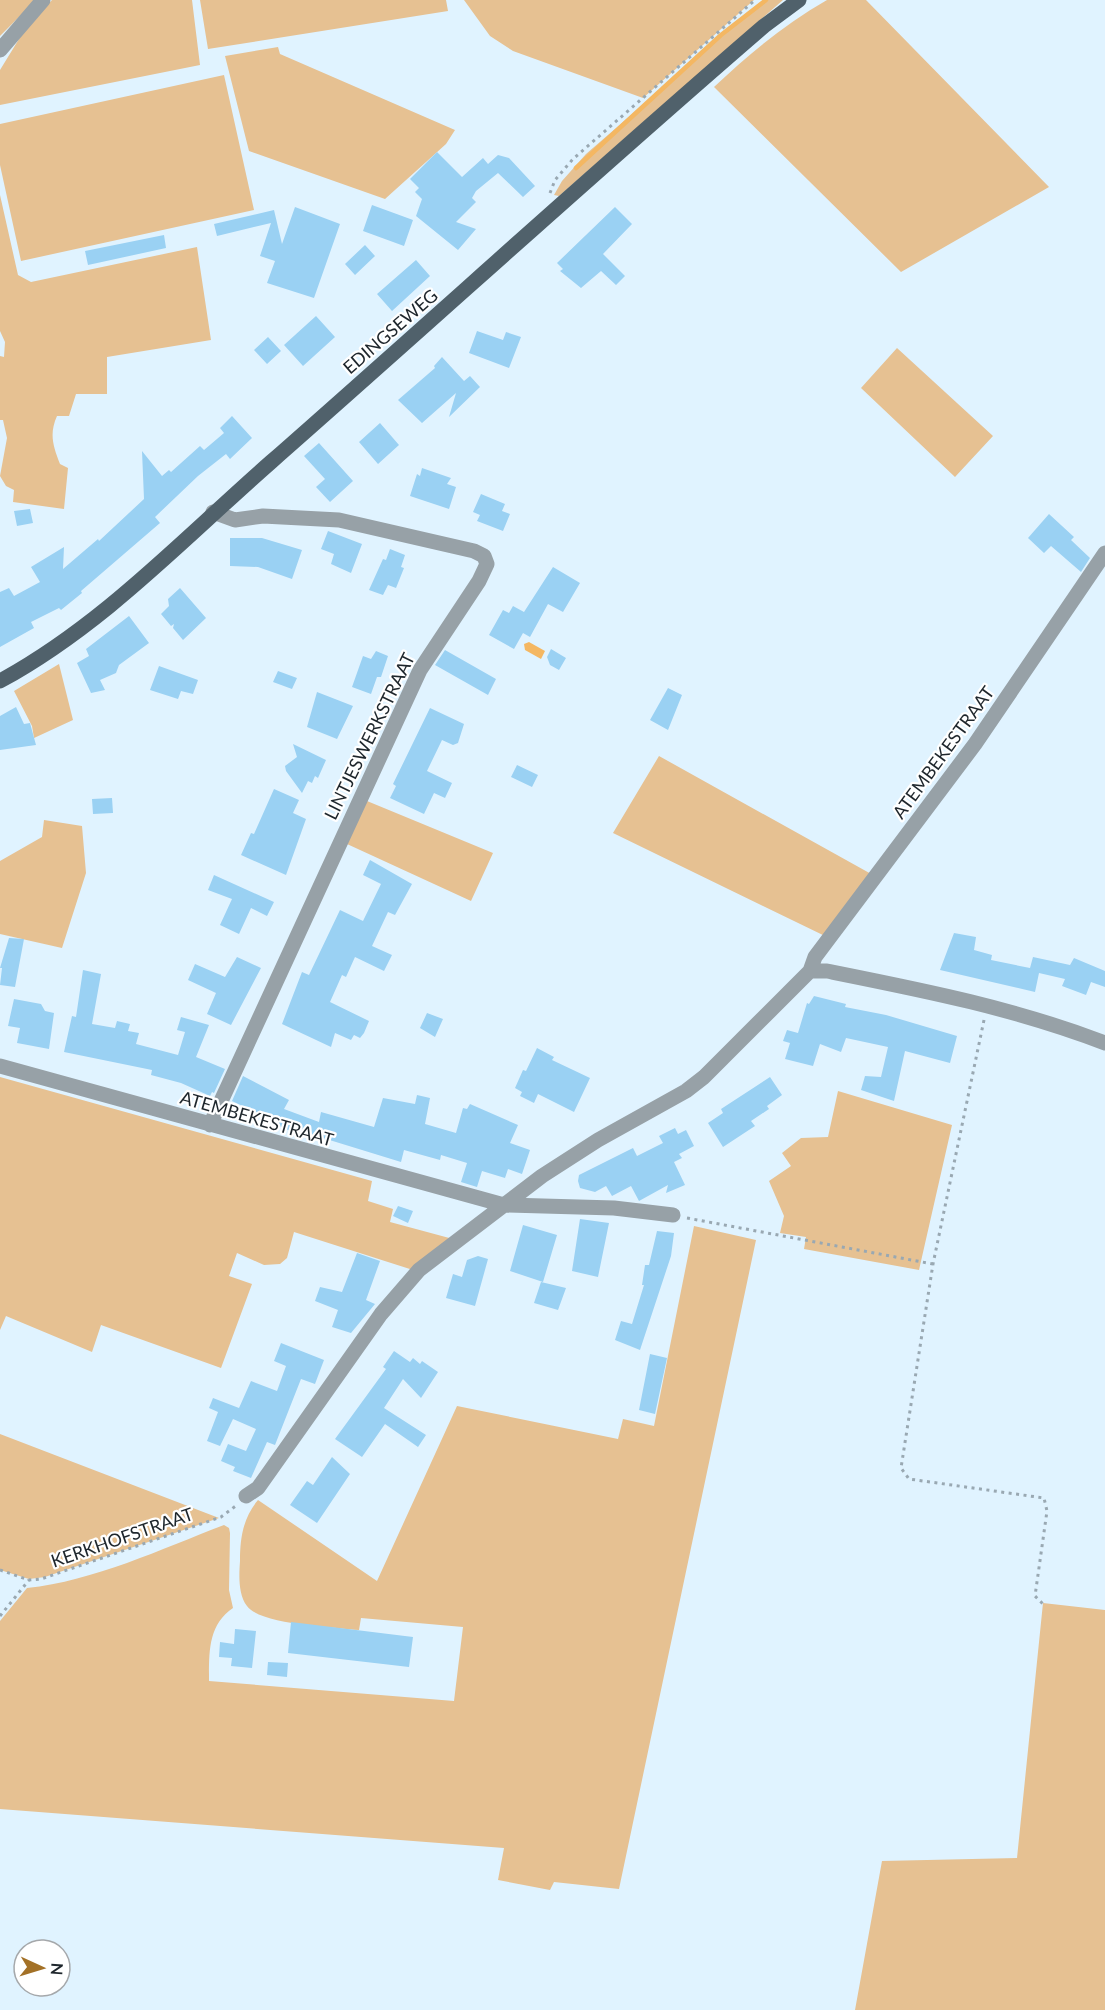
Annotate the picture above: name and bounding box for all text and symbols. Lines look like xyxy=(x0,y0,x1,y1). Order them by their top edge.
street label: EDINGSEWEG xyxy=(338,284,442,378)
street label: LINTJESWERKSTRAAT xyxy=(319,649,419,823)
street label: ATEMBEKESTRAAT xyxy=(888,681,999,823)
street label: ATEMBEKESTRAAT xyxy=(178,1086,337,1151)
street label: KERKHOFSTRAAT xyxy=(48,1502,196,1572)
north arrow xyxy=(12,1938,72,1998)
text: N xyxy=(48,1962,67,1976)

